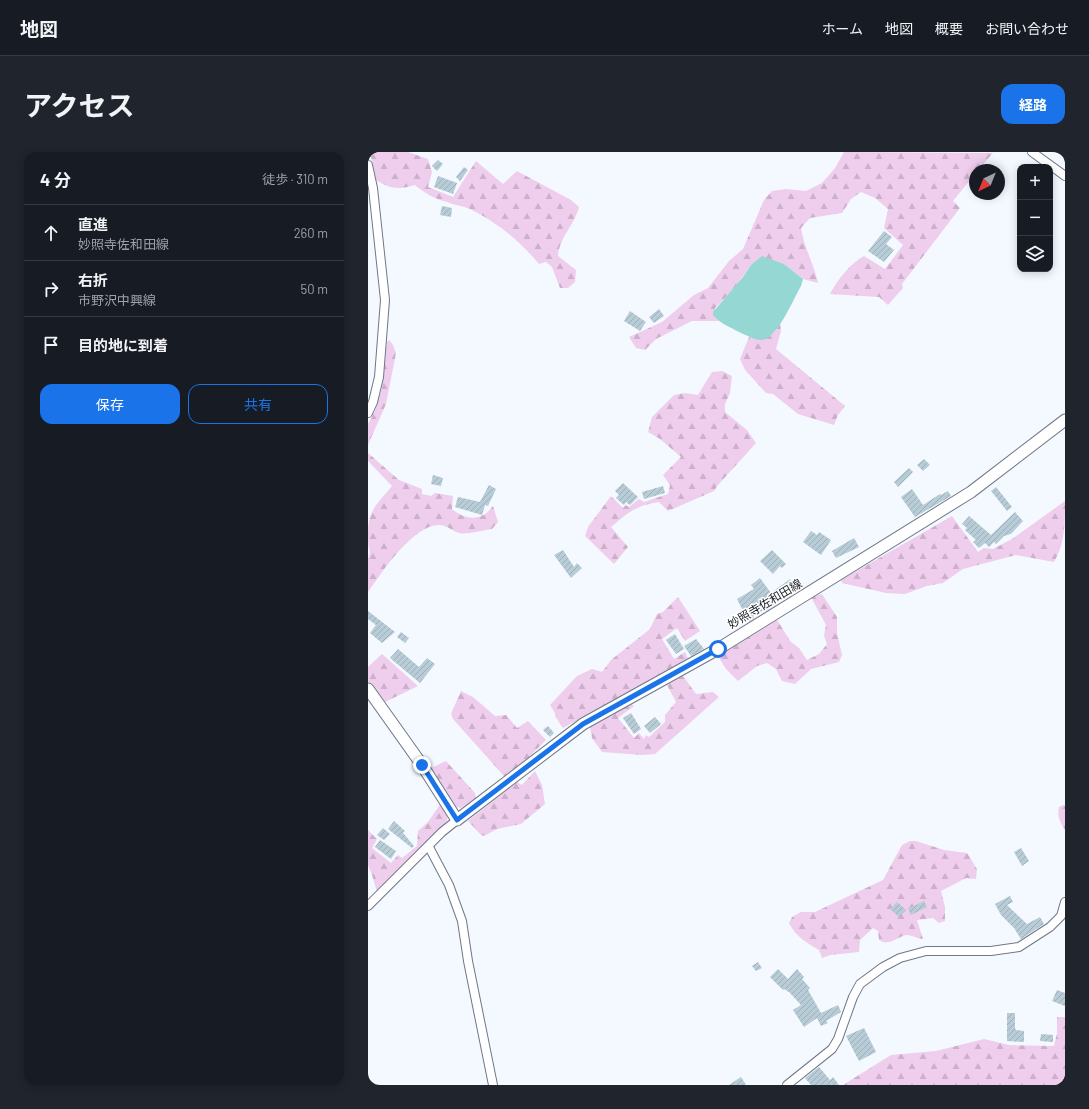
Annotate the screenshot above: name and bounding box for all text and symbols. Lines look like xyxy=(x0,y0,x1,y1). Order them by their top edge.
text: 地図 xyxy=(20,17,58,40)
text: ホーム xyxy=(821,20,863,37)
text: 地図 xyxy=(885,20,913,37)
text: 概要 xyxy=(935,20,963,37)
text: お問い合わせ xyxy=(985,20,1069,37)
button: 経路 xyxy=(1001,84,1065,124)
text: アクセス xyxy=(24,88,135,122)
north arrow xyxy=(969,164,1005,200)
map controls xyxy=(1017,164,1053,272)
button: + xyxy=(1017,164,1053,200)
text: 4 分 xyxy=(40,169,71,189)
text: 徒歩 · 310 m xyxy=(262,171,328,187)
button: − xyxy=(1017,200,1053,236)
text: 直進 xyxy=(78,215,108,233)
icon: ahead xyxy=(40,222,62,244)
text: 260 m xyxy=(294,225,328,241)
text: 妙照寺佐和田線 xyxy=(78,236,169,252)
button: layers xyxy=(1017,236,1053,272)
text: 右折 xyxy=(78,271,108,289)
icon: right xyxy=(40,278,62,300)
text: 50 m xyxy=(301,281,328,297)
text: 市野沢中興線 xyxy=(78,292,156,308)
icon: arrive xyxy=(40,334,62,356)
text: 目的地に到着 xyxy=(78,336,168,354)
button: 保存 xyxy=(40,384,180,424)
button: 共有 xyxy=(188,384,328,424)
street label: 妙照寺佐和田線 xyxy=(725,576,804,631)
route start xyxy=(709,640,727,658)
route end xyxy=(413,756,431,774)

